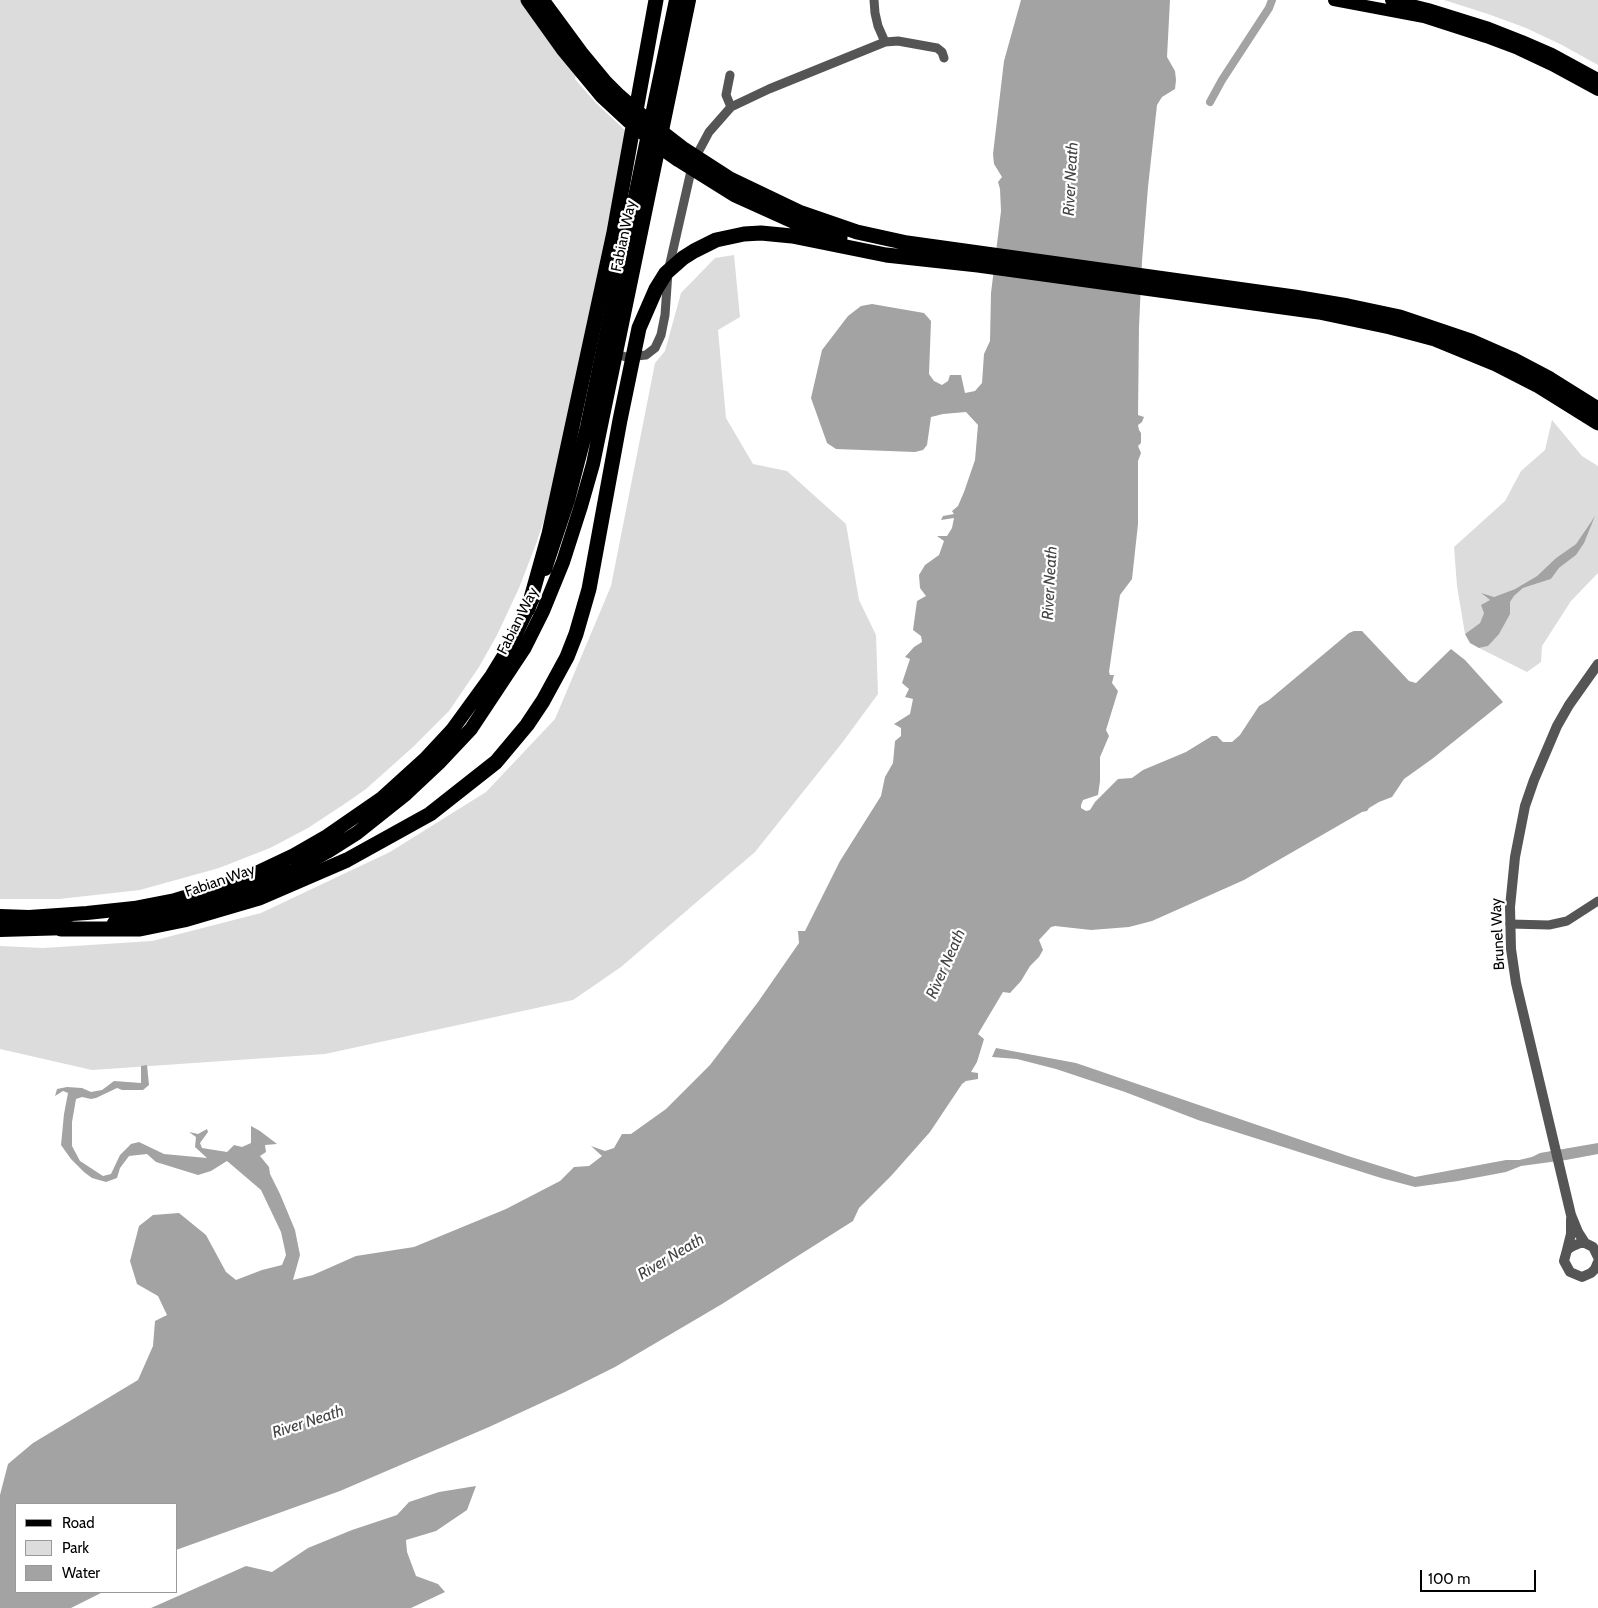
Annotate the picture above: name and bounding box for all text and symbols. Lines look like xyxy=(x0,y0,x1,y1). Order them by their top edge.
water label: River Neath xyxy=(1059,142,1083,216)
street label: Fabian Way xyxy=(608,199,640,273)
water label: River Neath xyxy=(1038,546,1062,620)
street label: Fabian Way xyxy=(493,585,543,657)
street label: Fabian Way xyxy=(183,861,257,901)
street label: Brunel Way xyxy=(1487,897,1509,971)
water label: River Neath xyxy=(922,926,970,1002)
water label: River Neath xyxy=(634,1230,708,1284)
water label: River Neath xyxy=(270,1401,346,1443)
legend xyxy=(15,1503,178,1593)
text: Road xyxy=(62,1514,95,1532)
text: Park xyxy=(62,1539,89,1557)
scale bar xyxy=(1423,1560,1539,1592)
text: Water xyxy=(62,1564,100,1582)
text: 100 m xyxy=(1428,1570,1470,1588)

